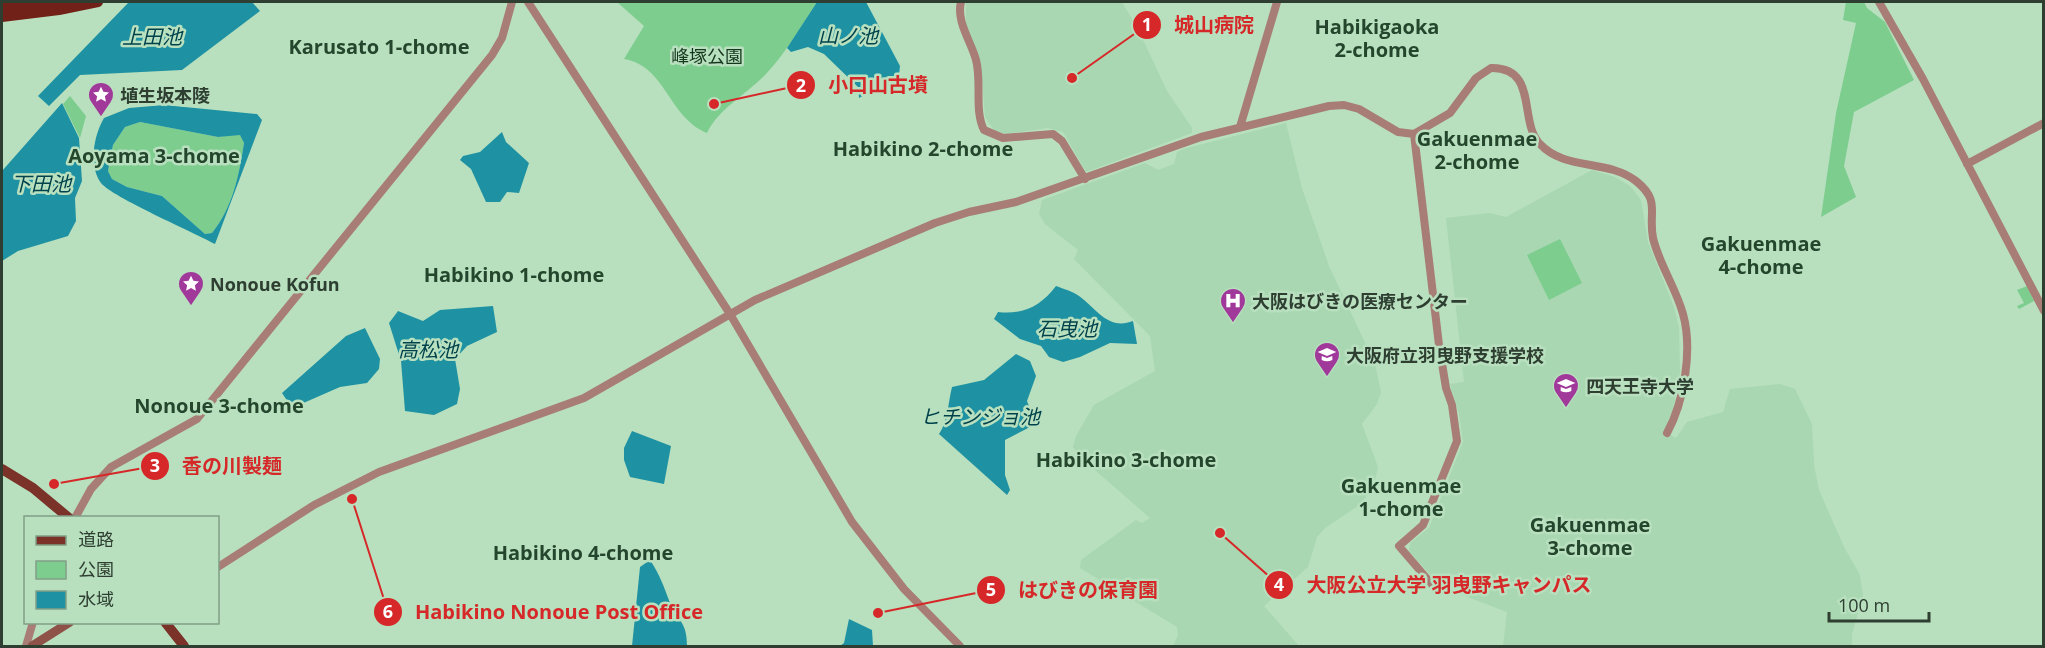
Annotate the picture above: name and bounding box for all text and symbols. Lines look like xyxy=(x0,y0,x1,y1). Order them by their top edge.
callout: 城山病院 xyxy=(1132,6,1266,44)
text: 城山病院 xyxy=(1174,11,1254,38)
text: 1 xyxy=(1142,12,1152,36)
district label: Habikigaoka 2-chome xyxy=(1315,13,1439,63)
water label: 山ノ池 xyxy=(818,22,880,49)
water label: 上田池 xyxy=(122,23,184,50)
district label: Karusato 1-chome xyxy=(288,33,470,60)
park label: 峰塚公園 xyxy=(671,44,743,68)
callout: 小口山古墳 xyxy=(786,66,940,104)
text: 小口山古墳 xyxy=(828,71,928,98)
text: 2 xyxy=(796,73,806,97)
place icon: 埴生坂本陵 xyxy=(86,80,116,118)
place label: 埴生坂本陵 xyxy=(120,83,210,107)
district label: Gakuenmae 2-chome xyxy=(1417,125,1537,175)
district label: Habikino 2-chome xyxy=(833,135,1013,162)
district label: Aoyama 3-chome xyxy=(68,142,240,169)
water label: 下田池 xyxy=(11,170,73,197)
district label: Gakuenmae 4-chome xyxy=(1701,230,1821,280)
district label: Habikino 1-chome xyxy=(424,261,604,288)
place icon: Nonoue Kofun xyxy=(176,269,206,307)
place label: Nonoue Kofun xyxy=(210,272,340,296)
hospital icon: 大阪はびきの医療センター xyxy=(1218,286,1248,324)
place label: 大阪はびきの医療センター xyxy=(1252,289,1468,313)
water label: 石曳池 xyxy=(1037,315,1099,342)
water label: 高松池 xyxy=(398,336,460,363)
school or university icon: 大阪府立羽曳野支援学校 xyxy=(1312,340,1342,378)
place label: 大阪府立羽曳野支援学校 xyxy=(1346,343,1544,367)
school or university icon: 四天王寺大学 xyxy=(1551,371,1581,409)
place label: 四天王寺大学 xyxy=(1586,374,1694,398)
district label: Nonoue 3-chome xyxy=(134,392,304,419)
water label: ヒチンジョ池 xyxy=(920,403,1042,430)
district label: Habikino 3-chome xyxy=(1036,446,1216,473)
callout: 香の川製麺 xyxy=(140,447,294,485)
text: 香の川製麺 xyxy=(182,452,282,479)
text: 3 xyxy=(150,453,160,477)
district label: Gakuenmae 1-chome xyxy=(1341,472,1461,522)
district label: Gakuenmae 3-chome xyxy=(1530,511,1650,561)
legend xyxy=(24,516,219,624)
text: 道路 xyxy=(78,527,114,551)
district label: Habikino 4-chome xyxy=(493,539,673,566)
text: 公園 xyxy=(78,557,114,581)
callout: 大阪公立大学 羽曳野キャンパス xyxy=(1264,566,1604,604)
callout: はびきの保育園 xyxy=(976,571,1170,609)
text: 大阪公立大学 羽曳野キャンパス xyxy=(1306,571,1592,598)
text: 4 xyxy=(1274,572,1284,596)
text: はびきの保育園 xyxy=(1018,576,1158,603)
text: 5 xyxy=(986,577,996,601)
scale bar xyxy=(1829,585,1930,623)
text: 水域 xyxy=(78,587,114,611)
callout: Habikino Nonoue Post Office xyxy=(373,593,715,631)
text: 100 m xyxy=(1838,593,1890,617)
text: Habikino Nonoue Post Office xyxy=(415,598,703,625)
text: 6 xyxy=(383,599,393,623)

